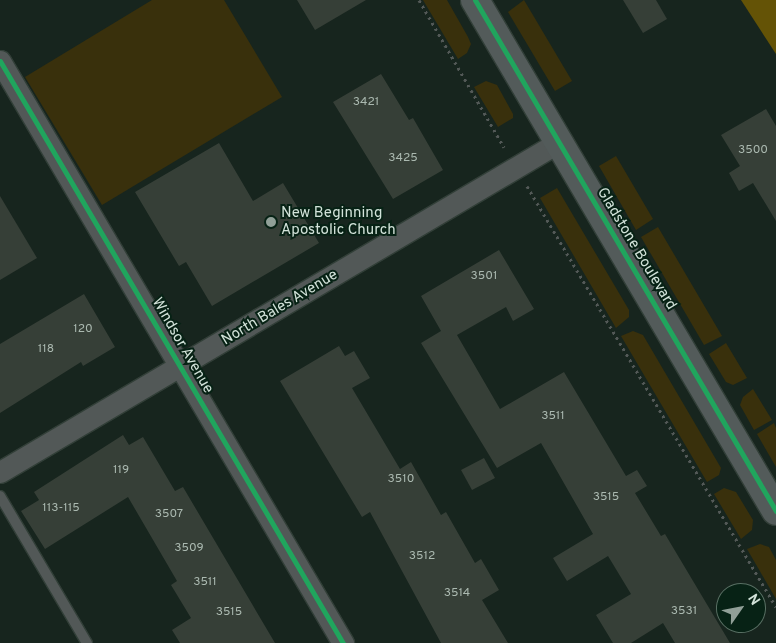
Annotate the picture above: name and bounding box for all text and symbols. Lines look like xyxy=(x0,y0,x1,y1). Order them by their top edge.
house number: 3421 xyxy=(353,96,379,110)
house number: 3500 xyxy=(738,144,768,158)
house number: 3425 xyxy=(388,152,418,166)
street label: Gladstone Boulevard xyxy=(592,185,680,313)
place label: New Beginning Apostolic Church xyxy=(281,204,396,239)
marker: New Beginning Apostolic Church xyxy=(265,216,277,228)
street label: North Bales Avenue xyxy=(218,266,342,350)
house number: 3501 xyxy=(471,270,497,284)
street label: Windsor Avenue xyxy=(147,295,217,397)
house number: 120 xyxy=(73,323,93,337)
house number: 118 xyxy=(38,343,54,357)
house number: 3511 xyxy=(541,410,565,424)
house number: 119 xyxy=(113,464,129,478)
house number: 3510 xyxy=(388,473,414,487)
house number: 3515 xyxy=(593,491,619,505)
house number: 113-115 xyxy=(42,502,80,516)
house number: 3507 xyxy=(155,508,183,522)
house number: 3509 xyxy=(174,542,204,556)
house number: 3512 xyxy=(409,550,435,564)
house number: 3511 xyxy=(193,576,217,590)
north arrow xyxy=(716,583,766,633)
house number: 3514 xyxy=(444,587,470,601)
text: N xyxy=(743,591,763,609)
house number: 3531 xyxy=(671,605,697,619)
house number: 3515 xyxy=(216,606,242,620)

